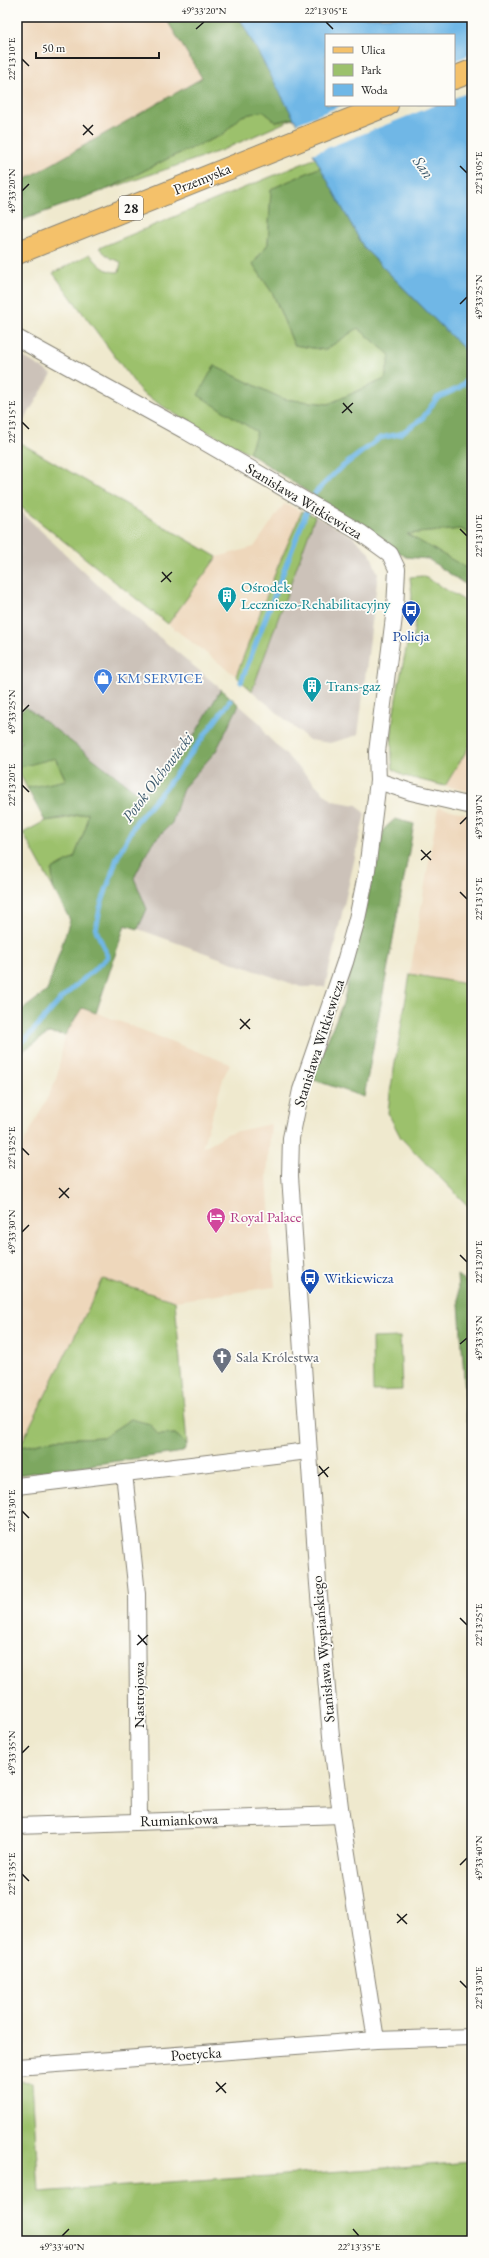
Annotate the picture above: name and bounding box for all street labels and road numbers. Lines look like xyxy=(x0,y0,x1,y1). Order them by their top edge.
street label: Przemyska xyxy=(170,158,233,199)
road number: 28 xyxy=(119,196,143,220)
street label: Stanisława Witkiewicza xyxy=(242,458,366,543)
street label: Stanisława Witkiewicza xyxy=(289,977,348,1109)
street label: Stanisława Wyspiańskiego xyxy=(307,1575,338,1723)
street label: Nastrojowa xyxy=(129,1662,148,1728)
street label: Rumiankowa xyxy=(140,1809,218,1830)
street label: Poetycka xyxy=(170,2042,222,2065)

